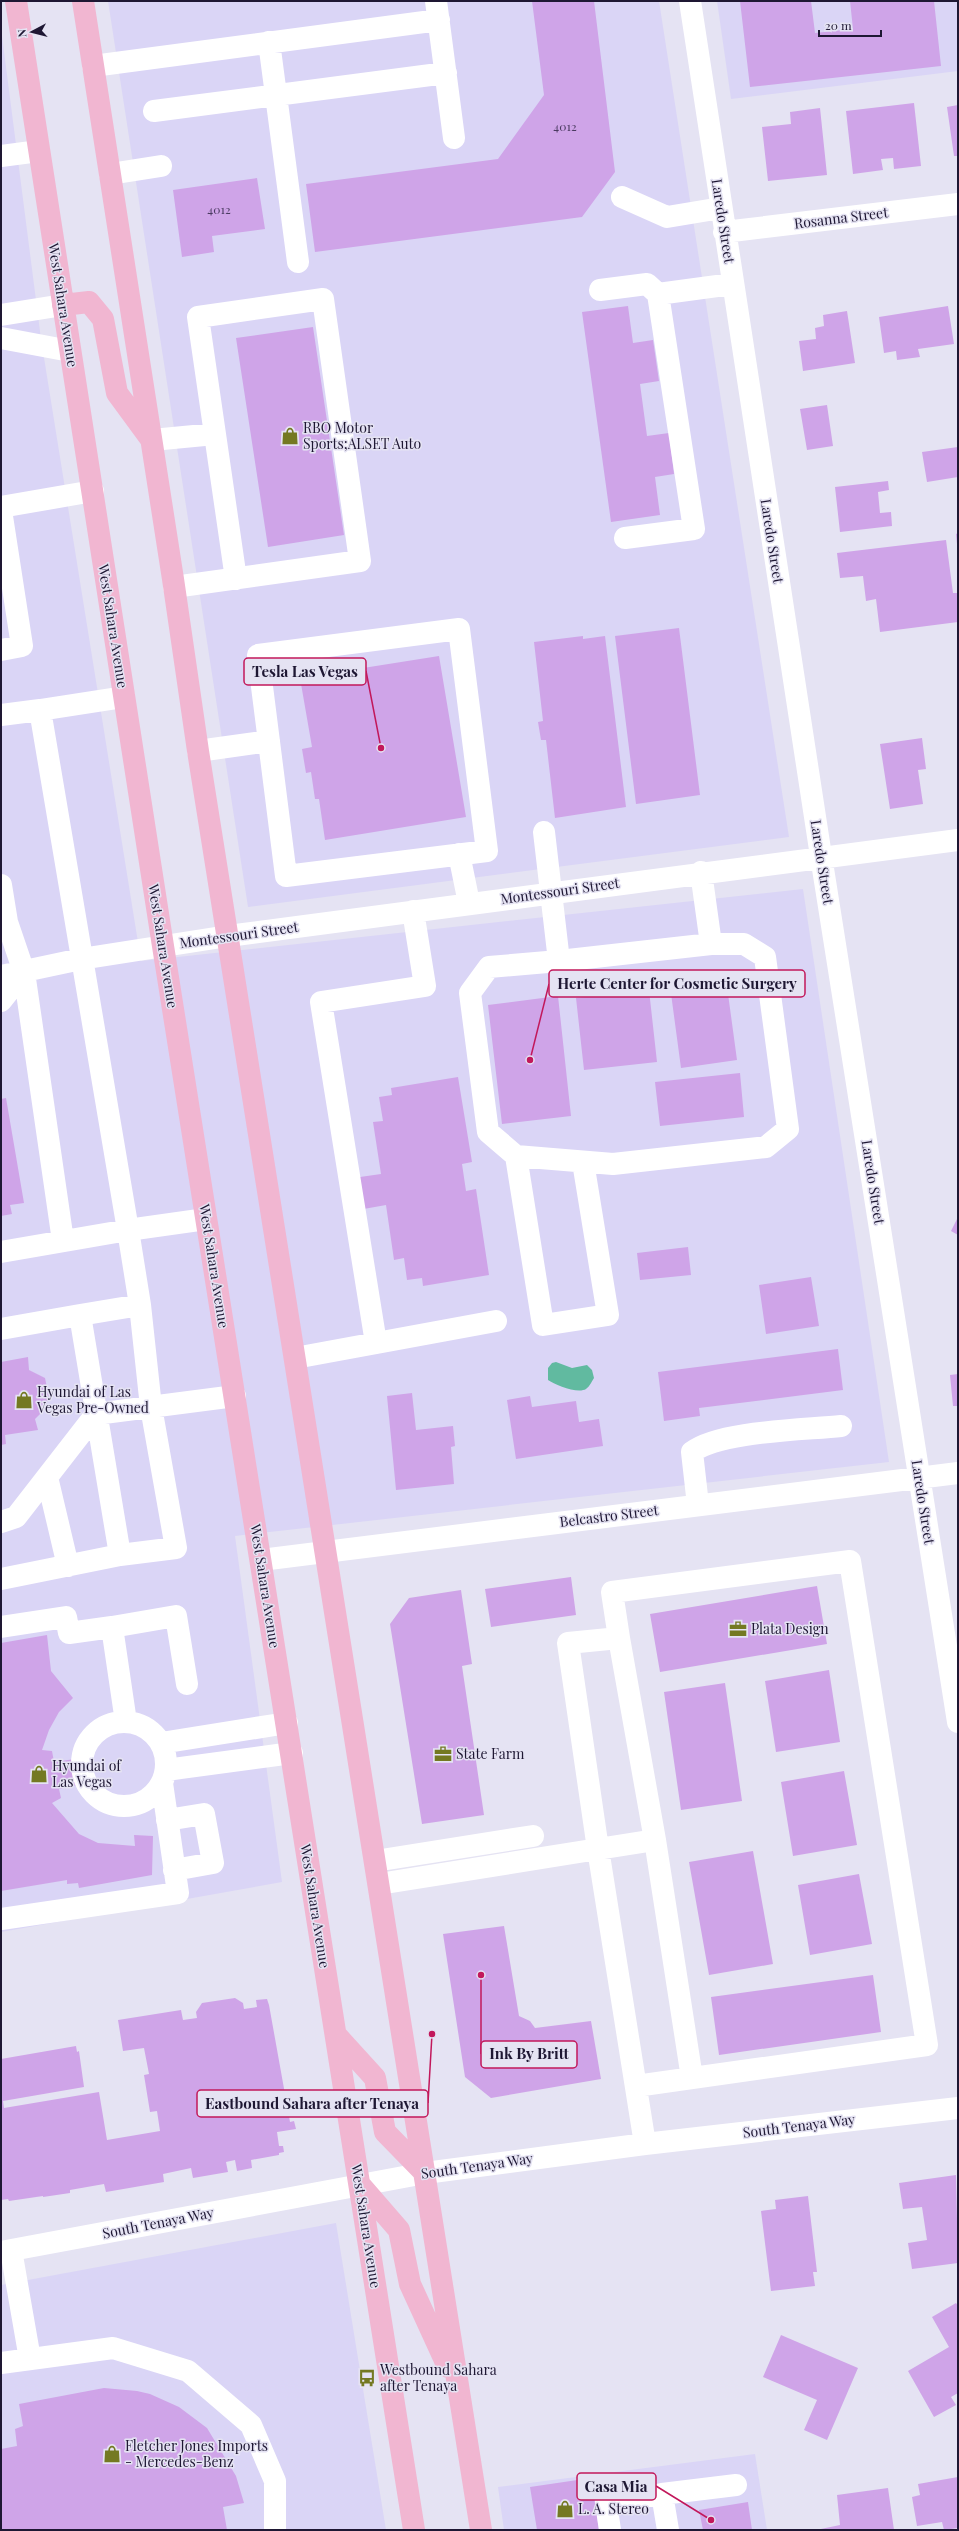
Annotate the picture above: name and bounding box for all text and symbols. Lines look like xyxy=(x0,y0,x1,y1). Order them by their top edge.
north arrow xyxy=(12,12,52,52)
scale bar xyxy=(819,12,881,38)
text: 20 m xyxy=(825,17,852,33)
text: N xyxy=(14,28,30,38)
house number: 4012 xyxy=(553,118,577,134)
street label: Laredo Street xyxy=(707,177,740,265)
house number: 4012 xyxy=(207,201,231,217)
street label: Rosanna Street xyxy=(793,202,890,233)
street label: West Sahara Avenue xyxy=(44,241,83,368)
place label: RBO Motor Sports;ALSET Auto xyxy=(303,418,422,453)
shop icon: RBO Motor Sports;ALSET Auto xyxy=(280,426,300,446)
street label: Laredo Street xyxy=(756,497,789,585)
street label: West Sahara Avenue xyxy=(94,562,133,689)
callout: Tesla Las Vegas xyxy=(244,658,366,685)
text: Tesla Las Vegas xyxy=(252,661,358,681)
street label: Laredo Street xyxy=(806,818,839,906)
street label: Montessouri Street xyxy=(499,873,622,908)
street label: West Sahara Avenue xyxy=(144,882,183,1009)
street label: Montessouri Street xyxy=(178,917,301,952)
callout: Herte Center for Cosmetic Surgery xyxy=(549,970,805,997)
text: Herte Center for Cosmetic Surgery xyxy=(557,973,797,993)
street label: Laredo Street xyxy=(857,1138,890,1226)
street label: West Sahara Avenue xyxy=(195,1202,234,1329)
place label: Hyundai of Las Vegas Pre-Owned xyxy=(36,1382,149,1417)
shop icon: Hyundai of Las Vegas Pre-Owned xyxy=(14,1390,34,1410)
street label: Laredo Street xyxy=(907,1458,940,1546)
street label: Belcastro Street xyxy=(558,1500,660,1531)
street label: West Sahara Avenue xyxy=(246,1522,285,1649)
office icon: Plata Design xyxy=(728,1619,748,1639)
place label: Plata Design xyxy=(751,1619,829,1638)
office icon: State Farm xyxy=(433,1744,453,1764)
place label: State Farm xyxy=(456,1744,525,1763)
place label: Hyundai of Las Vegas xyxy=(52,1756,122,1791)
shop icon: Hyundai of Las Vegas xyxy=(29,1764,49,1784)
street label: West Sahara Avenue xyxy=(296,1842,335,1969)
callout: Ink By Britt xyxy=(481,2041,577,2068)
text: Ink By Britt xyxy=(489,2043,570,2063)
callout: Eastbound Sahara after Tenaya xyxy=(197,2090,428,2117)
text: Eastbound Sahara after Tenaya xyxy=(205,2093,419,2113)
street label: South Tenaya Way xyxy=(742,2109,856,2142)
street label: South Tenaya Way xyxy=(420,2148,534,2183)
street label: West Sahara Avenue xyxy=(347,2162,386,2289)
street label: South Tenaya Way xyxy=(101,2202,215,2243)
place label: Westbound Sahara after Tenaya xyxy=(379,2360,497,2395)
bus stop icon: Westbound Sahara after Tenaya xyxy=(357,2368,377,2388)
place label: Fletcher Jones Imports - Mercedes-Benz xyxy=(125,2436,268,2471)
shop icon: Fletcher Jones Imports - Mercedes-Benz xyxy=(102,2444,122,2464)
callout: Casa Mia xyxy=(577,2473,656,2500)
text: Casa Mia xyxy=(585,2476,648,2496)
shop icon: L. A. Stereo xyxy=(555,2499,575,2519)
place label: L. A. Stereo xyxy=(578,2499,649,2518)

